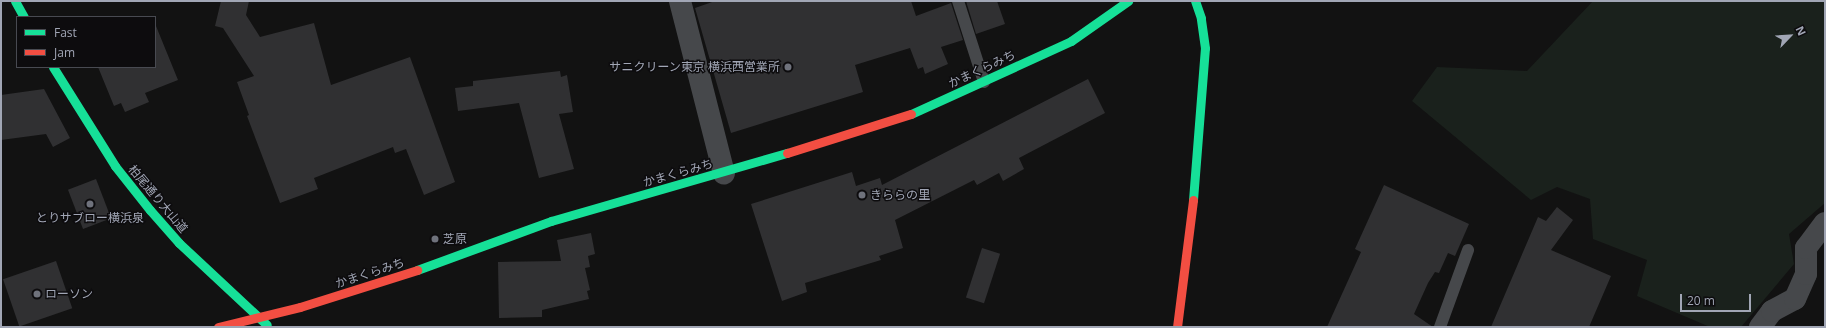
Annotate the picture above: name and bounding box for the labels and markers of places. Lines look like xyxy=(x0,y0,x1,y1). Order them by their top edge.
place label: サニクリーン東京 横浜西営業所 xyxy=(609,60,780,74)
marker: サニクリーン東京 横浜西営業所 xyxy=(783,62,793,72)
place label: きららの里 xyxy=(870,188,930,202)
marker: きららの里 xyxy=(857,190,867,200)
marker: とりサブロー横浜泉 xyxy=(85,199,95,209)
place label: とりサブロー横浜泉 xyxy=(36,211,144,225)
place label: 芝原 xyxy=(443,232,467,246)
marker: 芝原 xyxy=(430,234,440,244)
place label: ローソン xyxy=(45,287,93,301)
marker: ローソン xyxy=(32,289,42,299)

